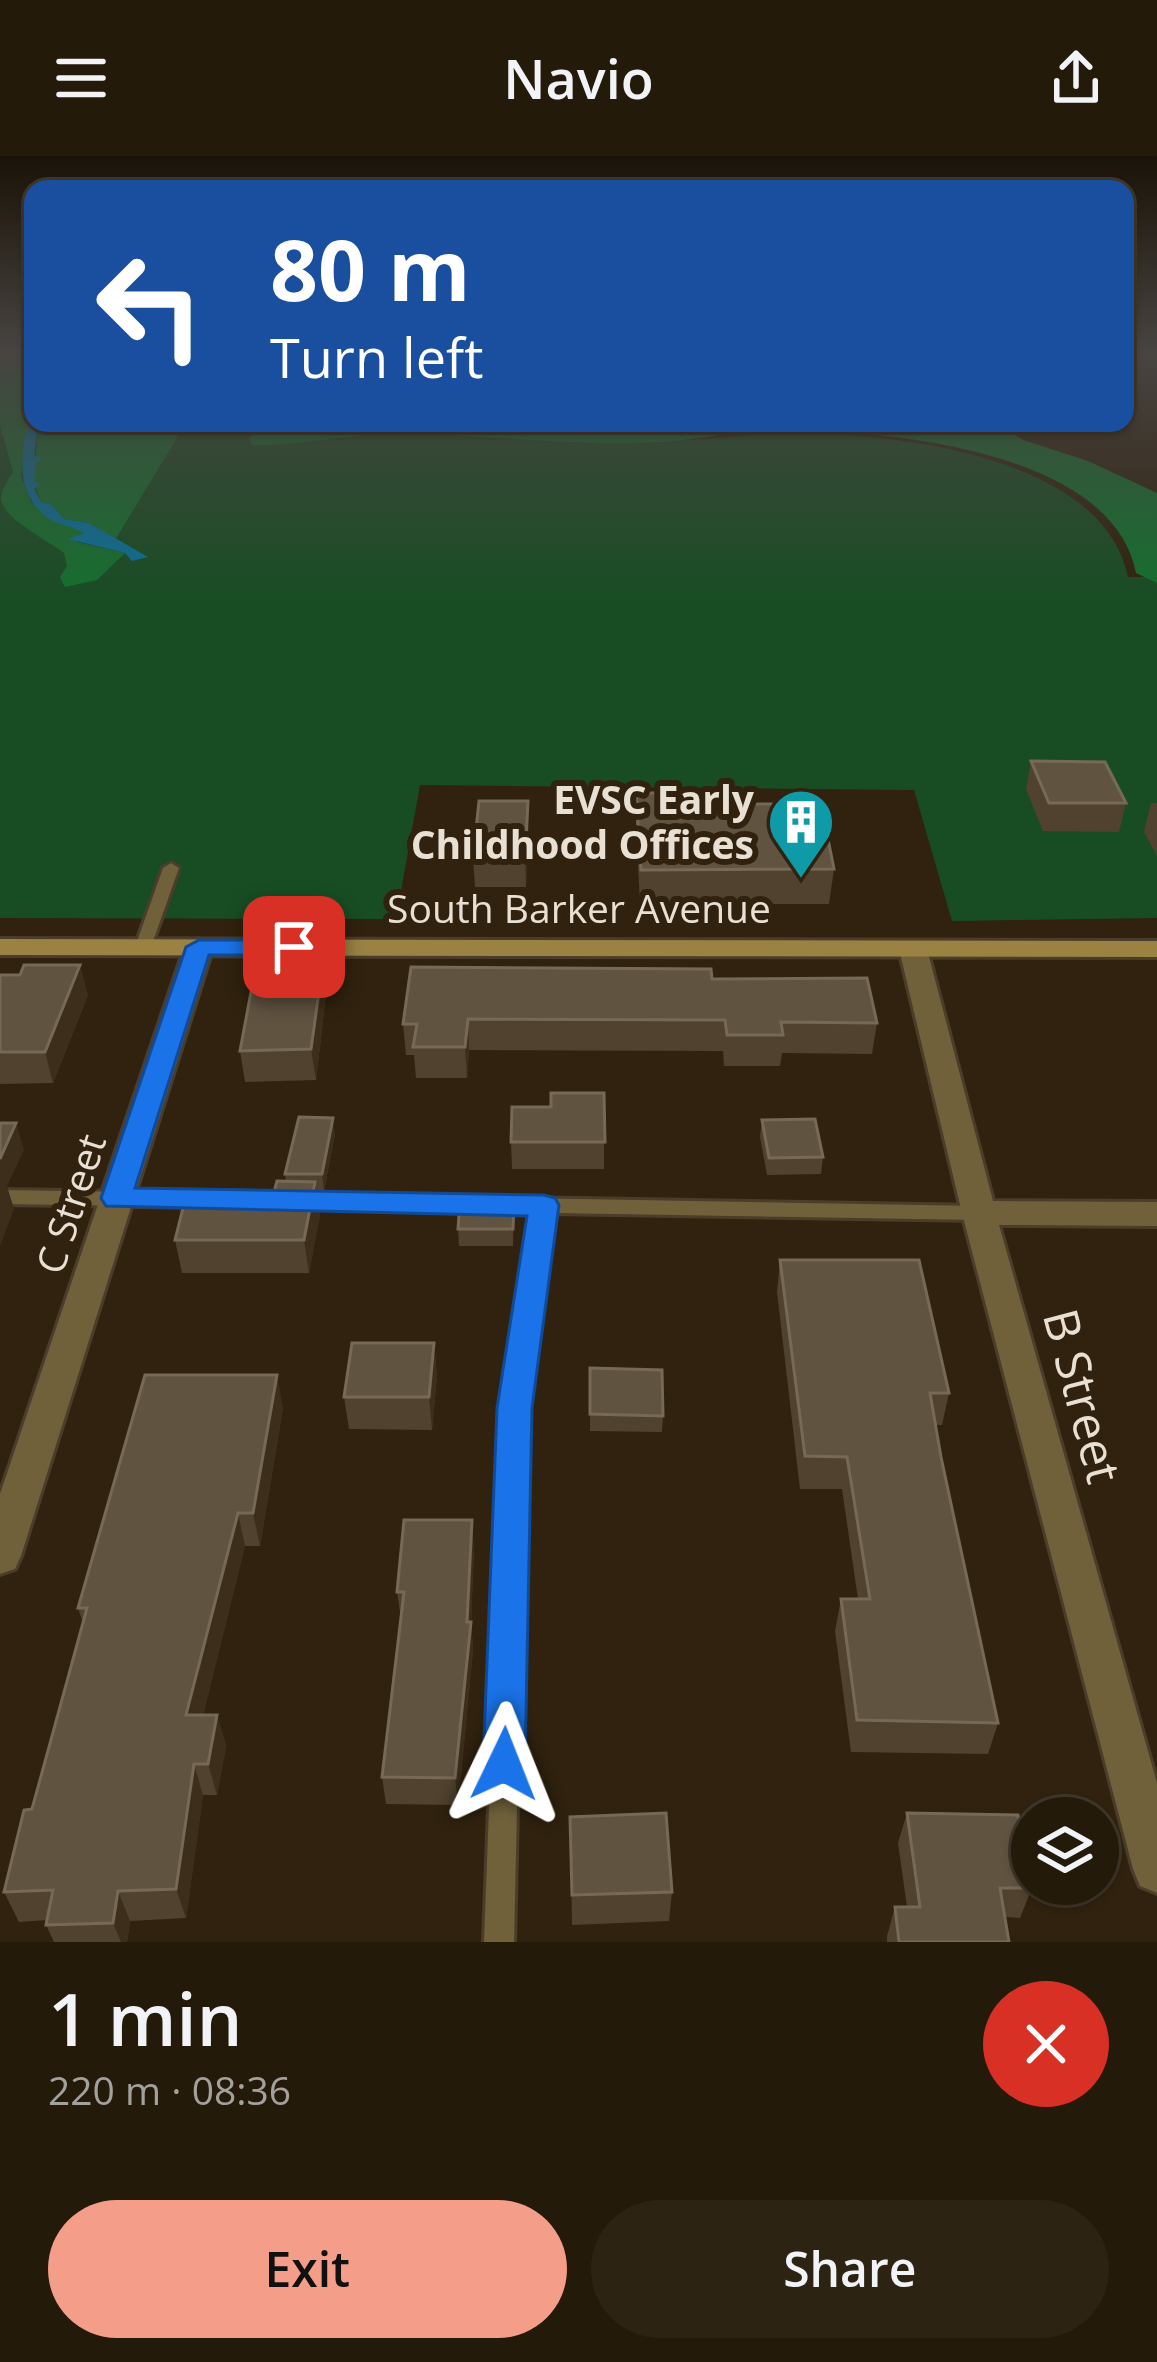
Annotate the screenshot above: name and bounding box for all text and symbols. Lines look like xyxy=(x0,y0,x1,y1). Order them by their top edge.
text: Navio xyxy=(503,41,654,115)
icon: menu xyxy=(48,45,114,111)
icon: share xyxy=(1043,45,1109,111)
text: 80 m xyxy=(270,211,470,326)
icon: left xyxy=(72,228,228,384)
text: Turn left xyxy=(270,320,483,394)
place label: EVSC Early Childhood Offices xyxy=(411,772,755,870)
building icon: EVSC Early Childhood Offices xyxy=(766,787,836,881)
street label: South Barker Avenue xyxy=(387,881,771,934)
pin xyxy=(243,896,345,998)
icon: arrive xyxy=(261,914,327,980)
street label: C Street xyxy=(22,1127,117,1280)
street label: B Street xyxy=(1029,1301,1138,1490)
position arrow xyxy=(441,1701,567,1827)
map controls xyxy=(1011,1797,1119,1905)
button: layers xyxy=(1011,1797,1119,1905)
text: 1 min xyxy=(48,1969,242,2067)
button: close xyxy=(983,1981,1109,2107)
text: 220 m · 08:36 xyxy=(48,2063,291,2116)
button: Exit xyxy=(48,2200,567,2338)
button: Share xyxy=(591,2200,1109,2338)

